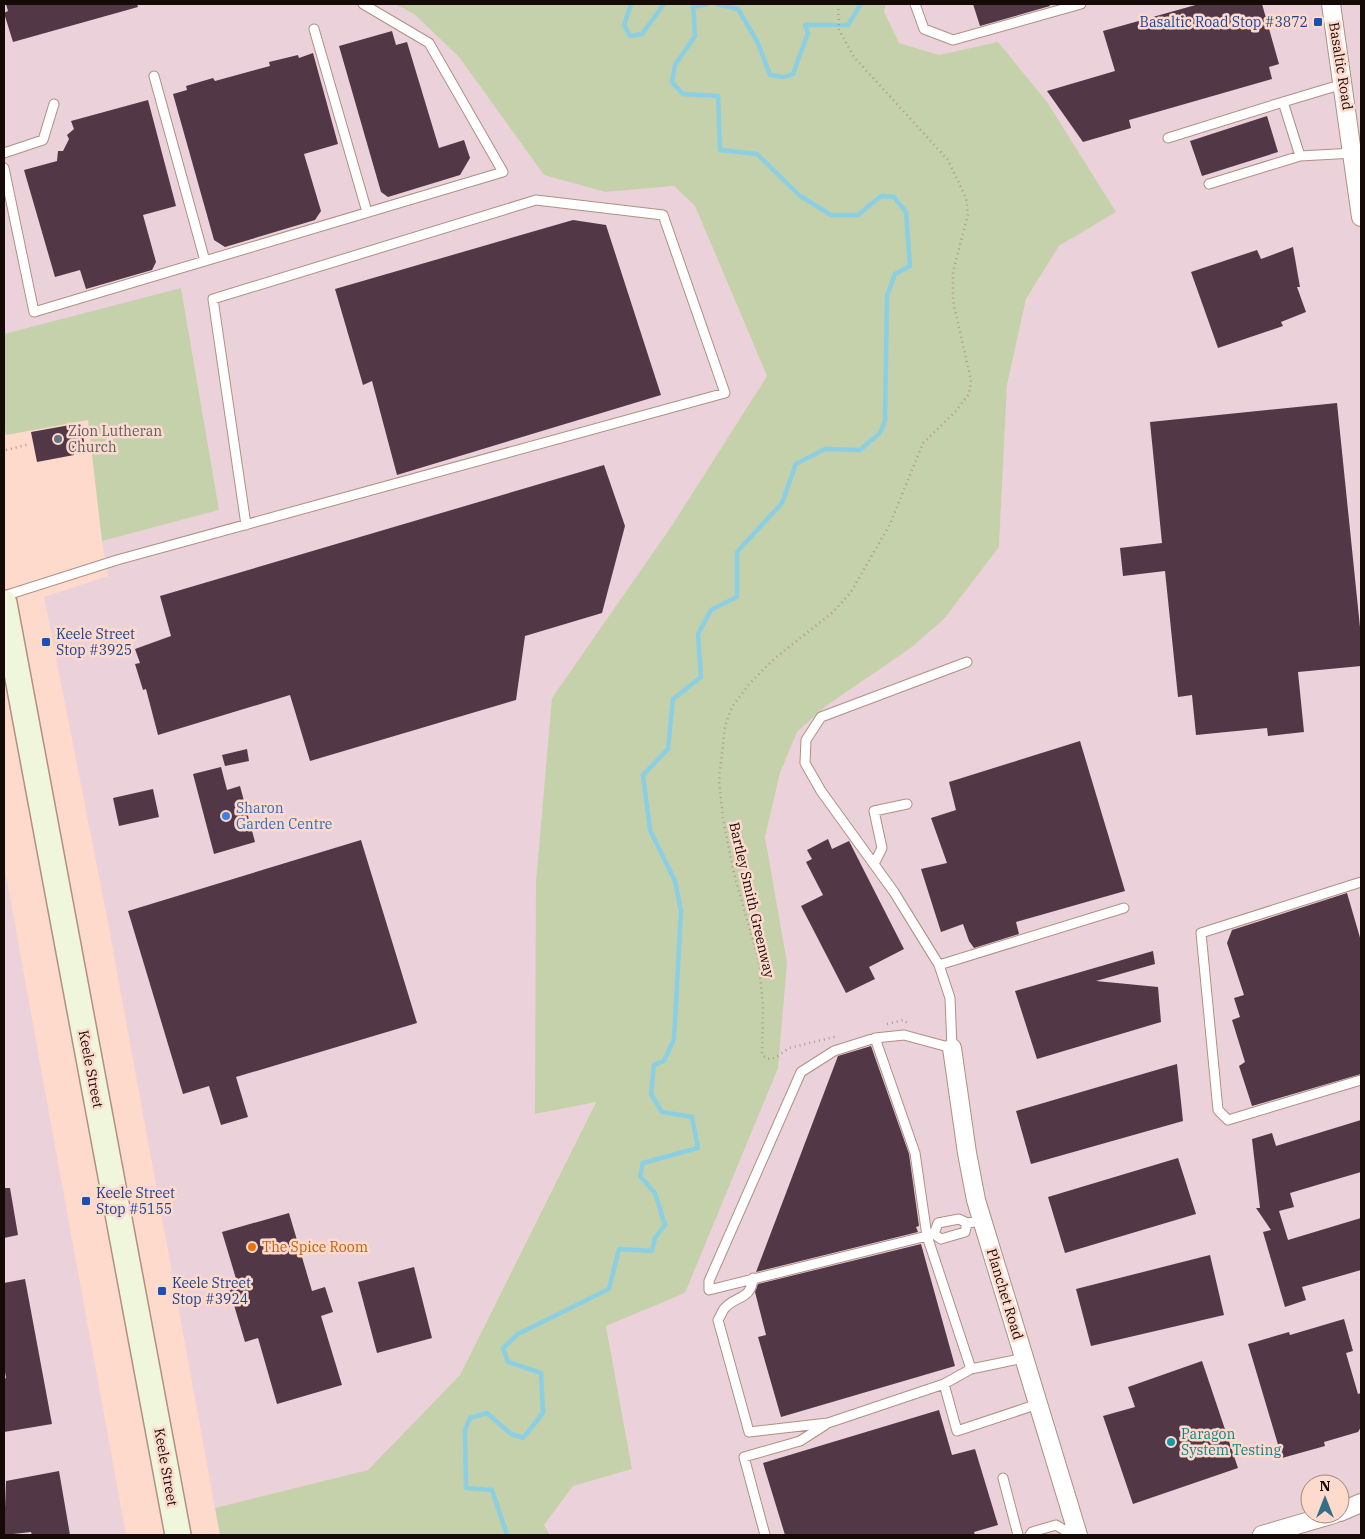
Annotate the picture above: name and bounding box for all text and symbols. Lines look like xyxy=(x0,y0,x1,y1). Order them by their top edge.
place label: Basaltic Road Stop #3872 xyxy=(1140,13,1308,31)
marker: Basaltic Road Stop #3872 xyxy=(1312,16,1324,28)
street label: Basaltic Road xyxy=(1325,21,1357,112)
place label: Zion Lutheran Church xyxy=(68,422,162,456)
marker: Zion Lutheran Church xyxy=(52,433,64,445)
place label: Keele Street Stop #3925 xyxy=(56,625,135,659)
marker: Keele Street Stop #3925 xyxy=(40,636,52,648)
place label: Sharon Garden Centre xyxy=(236,799,332,833)
marker: Sharon Garden Centre xyxy=(220,810,232,822)
street label: Bartley Smith Greenway xyxy=(725,820,779,980)
street label: Keele Street xyxy=(75,1029,107,1109)
place label: Keele Street Stop #5155 xyxy=(96,1184,175,1218)
marker: Keele Street Stop #5155 xyxy=(80,1195,92,1207)
place label: The Spice Room xyxy=(262,1238,368,1256)
marker: The Spice Room xyxy=(246,1241,258,1253)
street label: Planchet Road xyxy=(983,1246,1028,1342)
place label: Keele Street Stop #3924 xyxy=(172,1274,251,1308)
marker: Keele Street Stop #3924 xyxy=(156,1285,168,1297)
place label: Paragon System Testing xyxy=(1181,1425,1281,1459)
street label: Keele Street xyxy=(150,1427,182,1507)
marker: Paragon System Testing xyxy=(1165,1436,1177,1448)
north arrow xyxy=(1300,1474,1350,1524)
text: N xyxy=(1319,1477,1331,1495)

